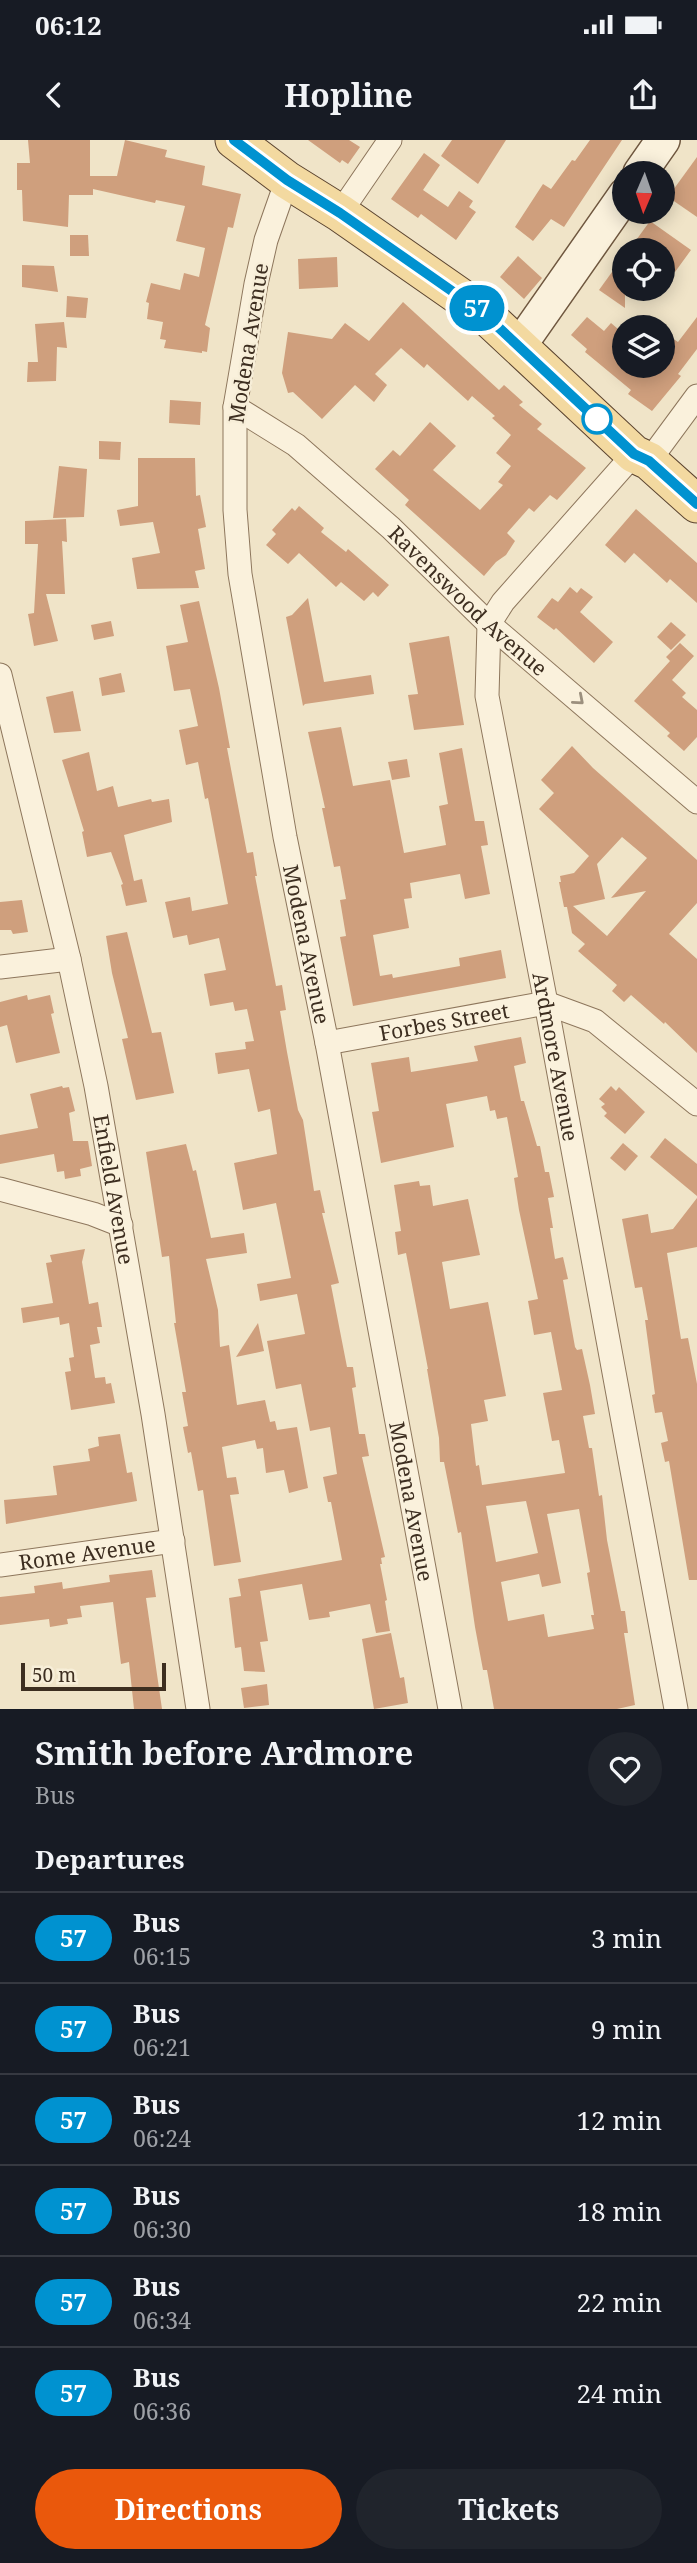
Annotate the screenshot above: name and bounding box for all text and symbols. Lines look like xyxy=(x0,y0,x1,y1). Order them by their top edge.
text: 06:12 xyxy=(35,7,102,43)
text: Hopline xyxy=(284,73,413,116)
icon: back xyxy=(35,76,73,114)
icon: share xyxy=(624,76,662,114)
north arrow xyxy=(612,161,676,224)
map controls xyxy=(612,161,675,378)
button: locate xyxy=(612,238,675,301)
street label: Modena Avenue xyxy=(222,261,274,425)
line badge: 57 xyxy=(446,285,508,331)
text: 57 xyxy=(463,291,491,324)
button: layers xyxy=(612,315,675,378)
unlabelled marker xyxy=(582,404,612,434)
street label: Ravenswood Avenue xyxy=(383,519,553,682)
one-way arrow xyxy=(570,692,583,704)
street label: Modena Avenue xyxy=(277,862,337,1026)
street label: Ardmore Avenue xyxy=(526,970,585,1144)
street label: Forbes Street xyxy=(377,996,511,1047)
street label: Enfield Avenue xyxy=(87,1112,141,1267)
street label: Modena Avenue xyxy=(383,1419,440,1584)
street label: Rome Avenue xyxy=(17,1530,157,1576)
scale bar xyxy=(21,1660,166,1692)
text: 50 m xyxy=(32,1662,76,1688)
text: Smith before Ardmore xyxy=(35,1730,413,1775)
button: heart xyxy=(588,1732,662,1806)
text: Bus xyxy=(35,1779,75,1811)
text: Departures xyxy=(35,1841,185,1877)
text: Bus xyxy=(133,1904,180,1940)
text: 3 min xyxy=(591,1920,662,1956)
text: 57 xyxy=(60,1921,87,1954)
text: 06:15 xyxy=(133,1940,191,1972)
text: Bus xyxy=(133,1995,180,2031)
text: 9 min xyxy=(591,2011,662,2047)
text: 57 xyxy=(60,2012,87,2045)
text: 06:21 xyxy=(133,2031,191,2063)
text: Bus xyxy=(133,2086,180,2122)
text: 12 min xyxy=(577,2102,662,2138)
text: 57 xyxy=(60,2103,87,2136)
text: 06:24 xyxy=(133,2122,191,2154)
text: Bus xyxy=(133,2177,180,2213)
text: 18 min xyxy=(577,2193,662,2229)
text: 57 xyxy=(60,2194,87,2227)
text: 06:30 xyxy=(133,2213,191,2245)
text: Bus xyxy=(133,2268,180,2304)
text: 22 min xyxy=(577,2284,662,2320)
text: 57 xyxy=(60,2285,87,2318)
text: 06:34 xyxy=(133,2304,191,2336)
text: Bus xyxy=(133,2359,180,2395)
text: 24 min xyxy=(577,2375,662,2411)
text: 57 xyxy=(60,2376,87,2409)
text: 06:36 xyxy=(133,2395,191,2427)
button: Directions xyxy=(35,2469,342,2549)
button: Tickets xyxy=(356,2469,662,2549)

